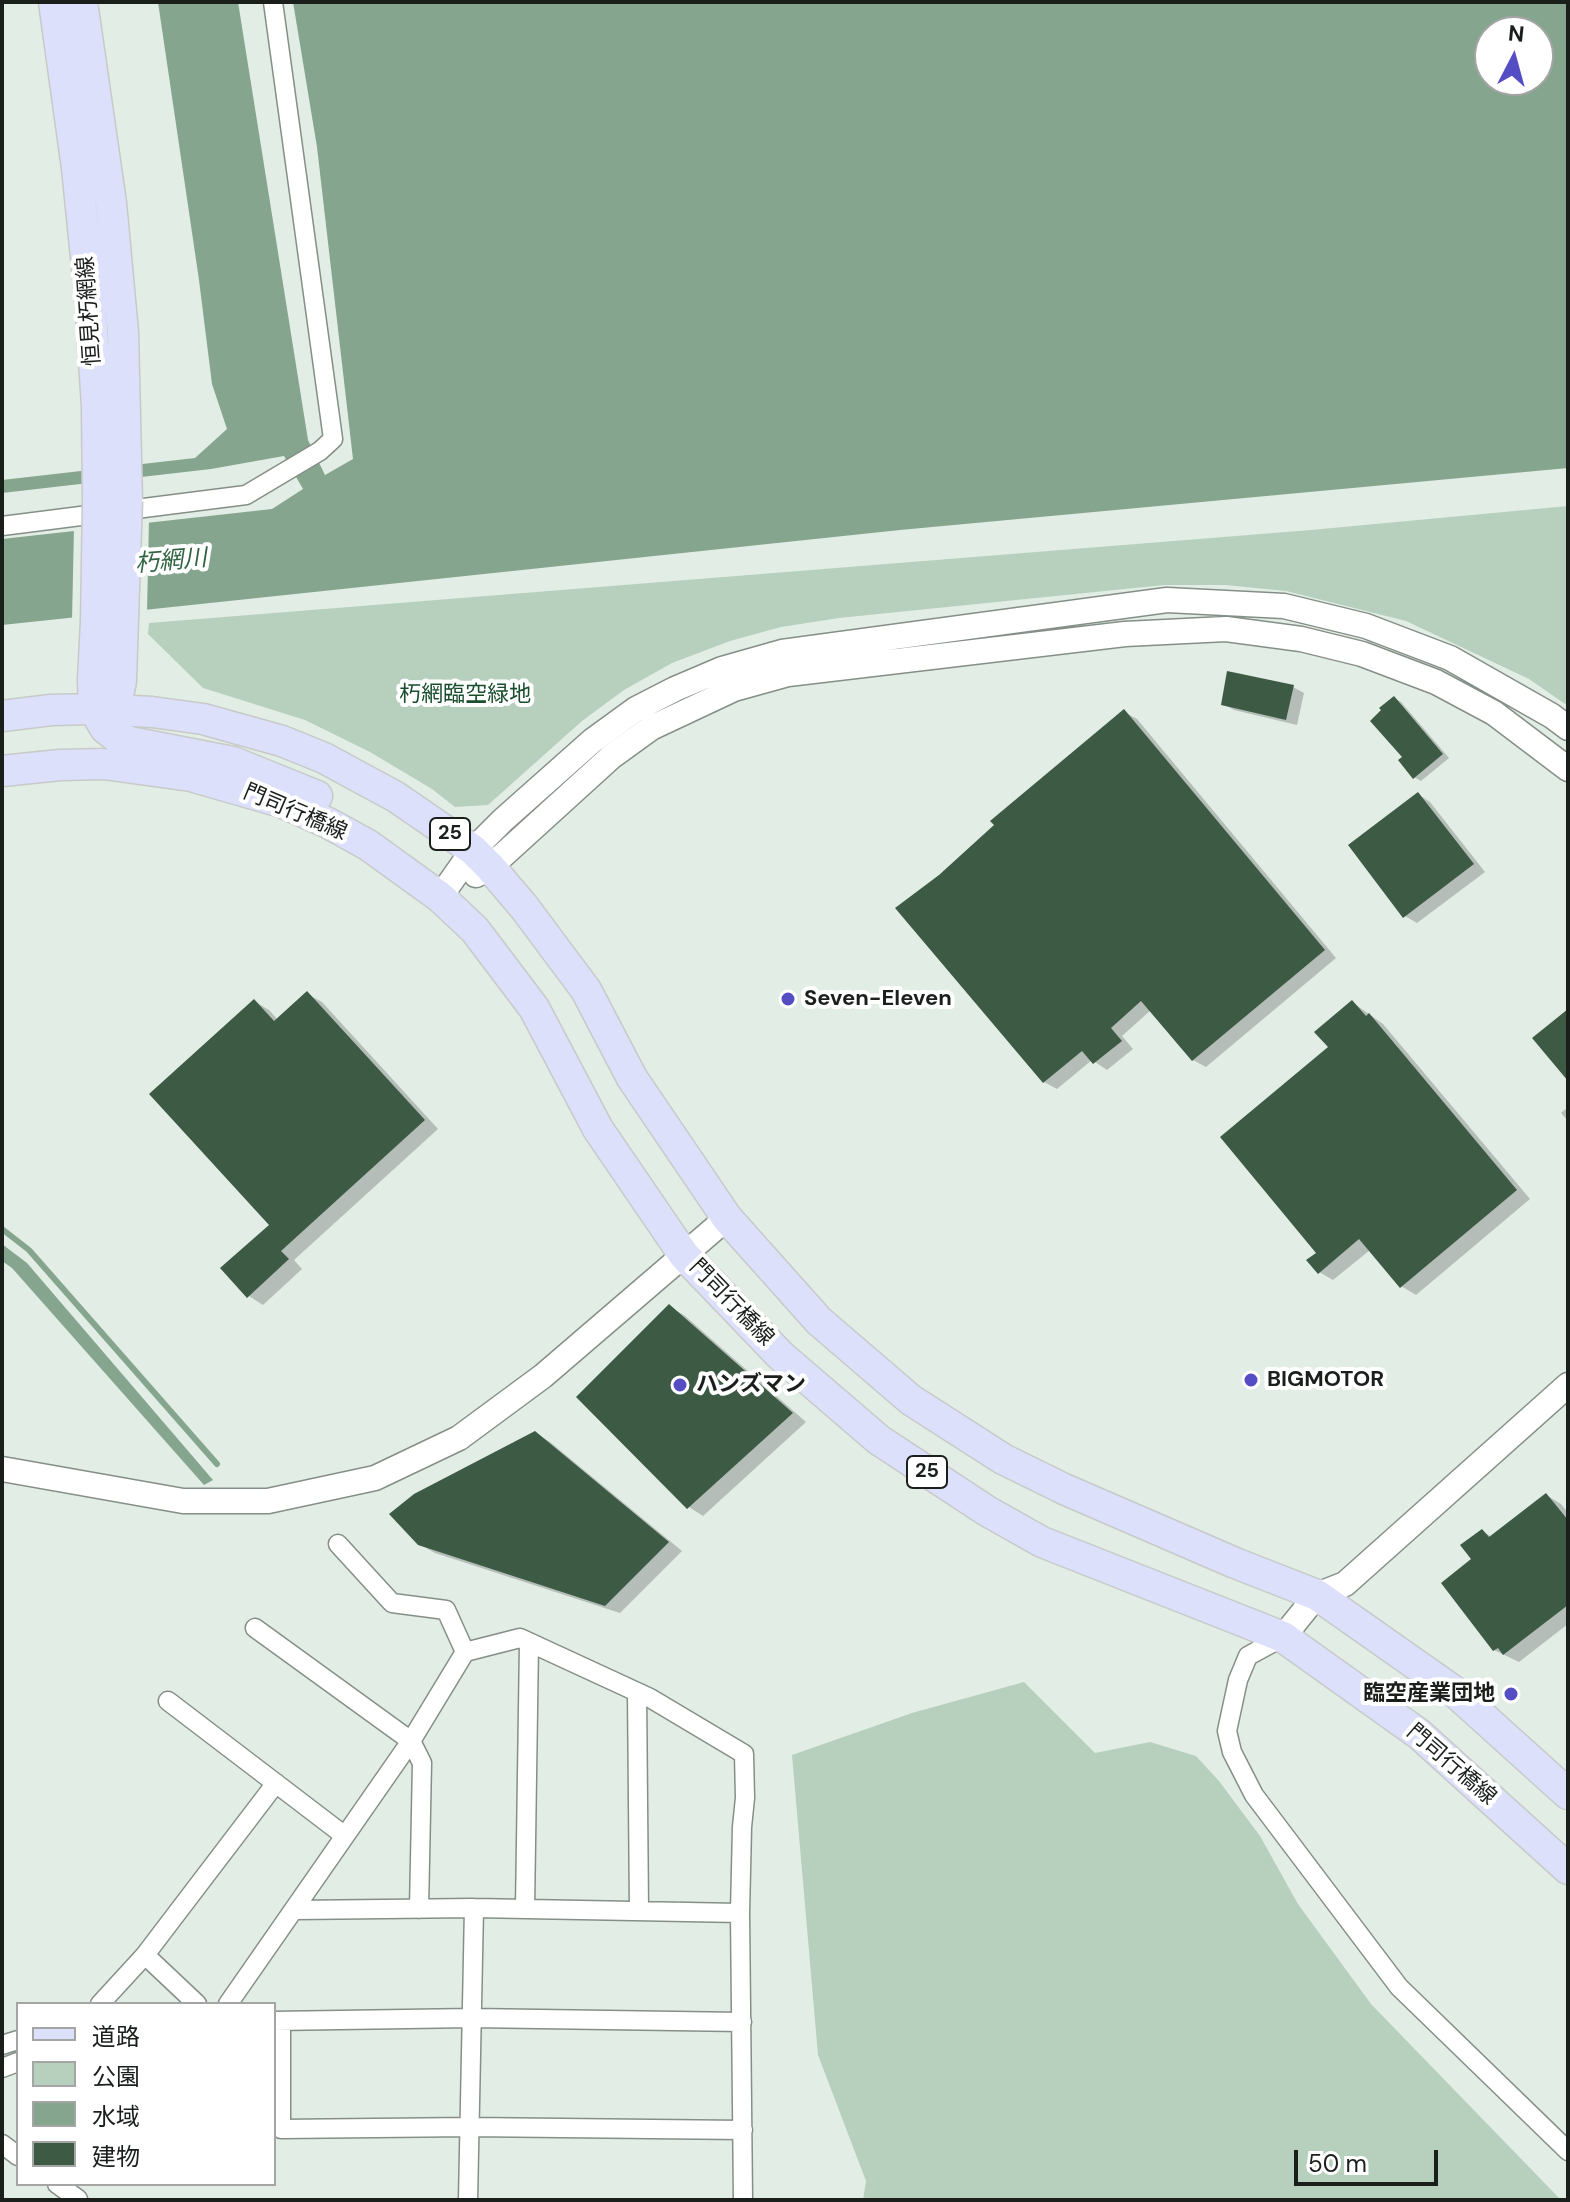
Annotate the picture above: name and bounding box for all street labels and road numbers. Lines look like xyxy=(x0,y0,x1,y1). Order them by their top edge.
street label: 恒見朽網線 xyxy=(73,255,107,367)
street label: 門司行橋線 xyxy=(239,779,351,847)
road number: 25 xyxy=(430,818,470,850)
street label: 門司行橋線 xyxy=(683,1254,779,1352)
road number: 25 xyxy=(907,1456,947,1488)
street label: 門司行橋線 xyxy=(1401,1719,1501,1811)

